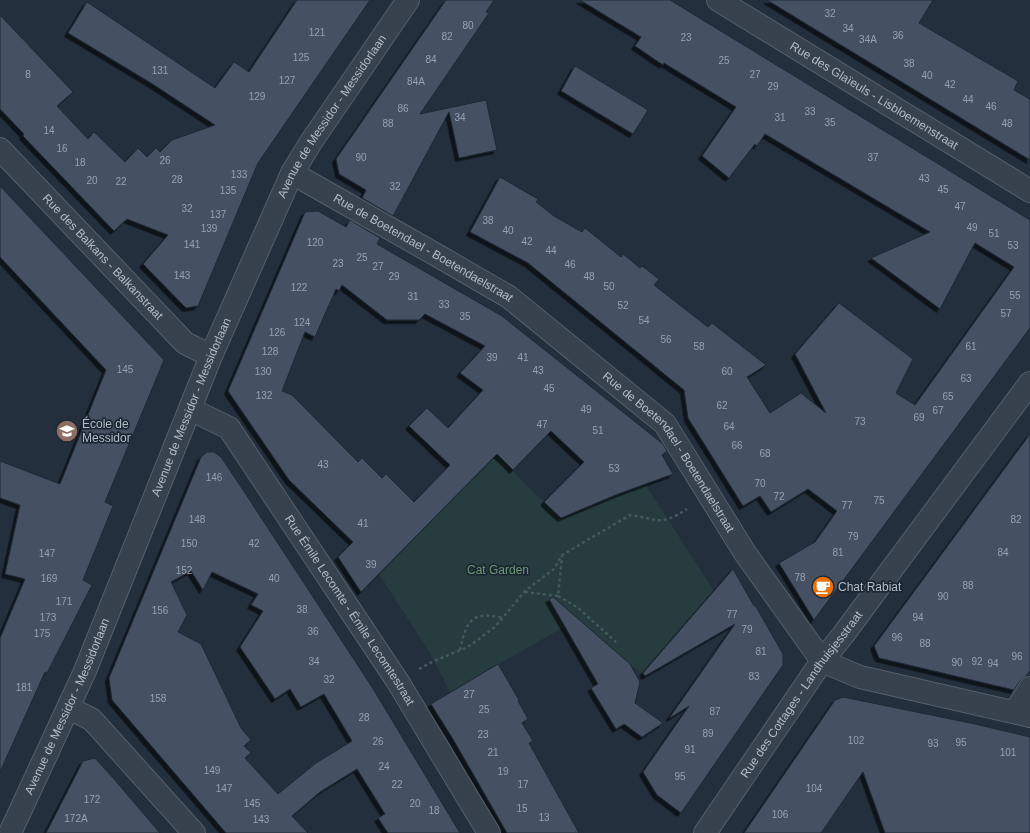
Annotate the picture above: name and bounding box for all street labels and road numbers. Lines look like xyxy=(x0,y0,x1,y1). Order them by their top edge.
street label: Avenue de Messidor - Messidorlaan xyxy=(275,32,389,200)
street label: Rue des Glaïeuls - Lisbloemenstraat xyxy=(788,39,961,153)
street label: Rue des Balkans - Balkanstraat xyxy=(40,191,166,323)
street label: Rue de Boetendael - Boetendaelstraat xyxy=(331,191,517,305)
street label: Avenue de Messidor - Messidorlaan xyxy=(149,316,234,498)
street label: Rue de Boetendael - Boetendaelstraat xyxy=(600,369,738,535)
street label: Rue Émile Lecomte - Émile Lecomtestraat xyxy=(282,512,418,709)
street label: Rue des Cottages - Landhuisjesstraat xyxy=(738,608,866,780)
street label: Avenue de Messidor - Messidorlaan xyxy=(22,616,112,797)

